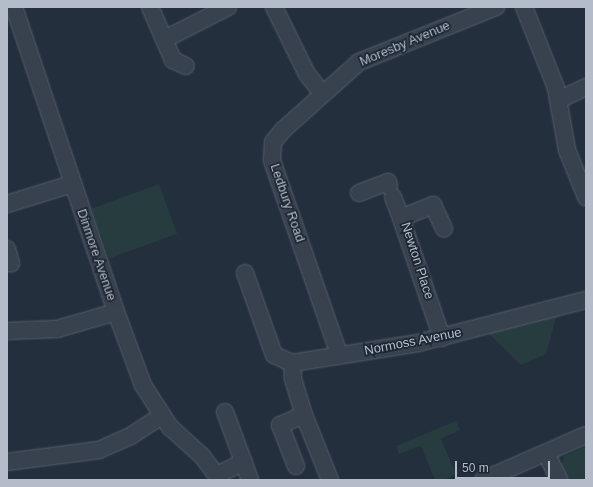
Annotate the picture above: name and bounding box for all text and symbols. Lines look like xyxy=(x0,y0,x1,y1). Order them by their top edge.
street label: Moresby Avenue xyxy=(357,18,453,70)
street label: Ledbury Road xyxy=(266,162,308,244)
street label: Dinmore Avenue xyxy=(73,207,119,303)
street label: Newton Place xyxy=(397,220,437,302)
street label: Normoss Avenue xyxy=(363,325,463,359)
scale bar xyxy=(457,453,552,479)
text: 50 m xyxy=(462,461,489,475)

